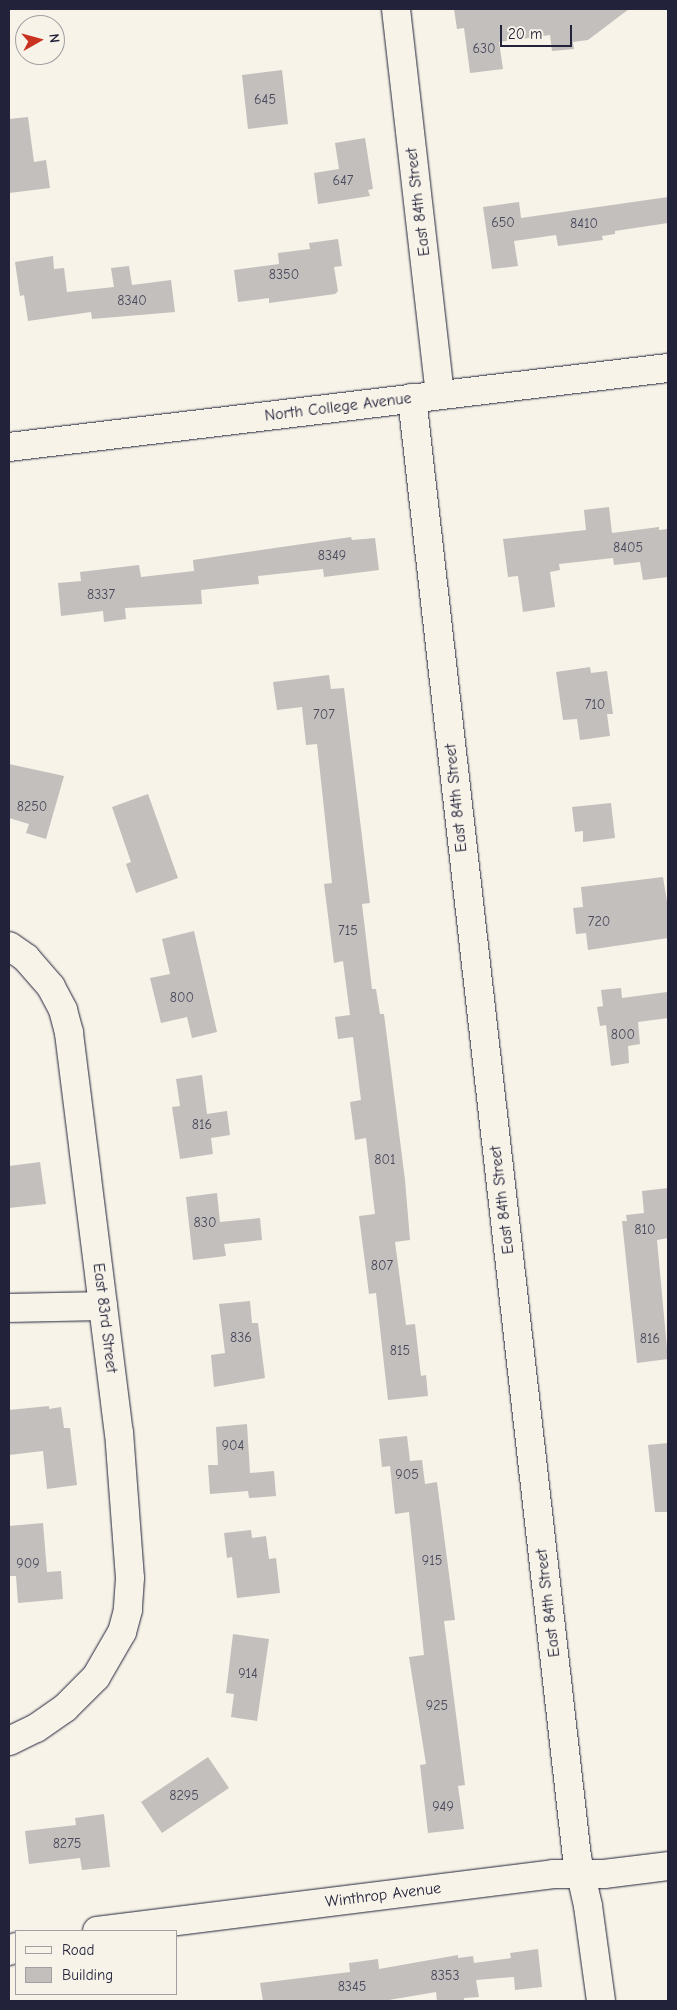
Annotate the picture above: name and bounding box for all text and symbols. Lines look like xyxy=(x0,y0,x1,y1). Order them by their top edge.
north arrow xyxy=(15,15,65,65)
scale bar xyxy=(502,15,574,47)
text: 20 m xyxy=(508,25,542,43)
text: N xyxy=(45,33,63,44)
house number: 630 xyxy=(472,41,496,57)
house number: 645 xyxy=(254,92,276,108)
street label: East 84th Street xyxy=(402,147,434,257)
house number: 647 xyxy=(333,173,353,189)
house number: 650 xyxy=(491,215,515,231)
house number: 8410 xyxy=(570,216,598,232)
house number: 8350 xyxy=(269,267,299,283)
house number: 8340 xyxy=(117,293,147,309)
street label: North College Avenue xyxy=(264,388,412,426)
house number: 8405 xyxy=(613,540,643,556)
house number: 8349 xyxy=(318,548,346,564)
house number: 8337 xyxy=(87,587,115,603)
house number: 710 xyxy=(585,697,605,713)
house number: 707 xyxy=(313,707,335,723)
street label: East 84th Street xyxy=(441,743,471,853)
house number: 8250 xyxy=(17,799,47,815)
house number: 720 xyxy=(588,914,610,930)
house number: 715 xyxy=(338,923,358,939)
house number: 800 xyxy=(170,990,194,1006)
house number: 800 xyxy=(611,1027,635,1043)
house number: 816 xyxy=(192,1117,212,1133)
street label: East 84th Street xyxy=(486,1145,518,1255)
house number: 801 xyxy=(374,1152,396,1168)
house number: 830 xyxy=(194,1215,216,1231)
house number: 810 xyxy=(634,1222,656,1238)
house number: 807 xyxy=(371,1258,393,1274)
street label: East 83rd Street xyxy=(89,1262,121,1374)
house number: 836 xyxy=(230,1330,252,1346)
house number: 816 xyxy=(640,1331,660,1347)
house number: 815 xyxy=(390,1343,410,1359)
house number: 904 xyxy=(222,1438,244,1454)
house number: 905 xyxy=(395,1467,419,1483)
street label: East 84th Street xyxy=(532,1548,564,1658)
house number: 915 xyxy=(422,1553,442,1569)
house number: 909 xyxy=(16,1556,40,1572)
house number: 914 xyxy=(238,1666,258,1682)
house number: 925 xyxy=(426,1698,448,1714)
house number: 8295 xyxy=(169,1788,199,1804)
house number: 949 xyxy=(432,1799,454,1815)
house number: 8275 xyxy=(53,1836,81,1852)
street label: Winthrop Avenue xyxy=(324,1878,442,1912)
legend xyxy=(15,1930,178,1995)
text: Road xyxy=(62,1941,94,1959)
text: Building xyxy=(62,1966,113,1984)
house number: 8353 xyxy=(431,1968,459,1984)
house number: 8345 xyxy=(338,1979,366,1995)

